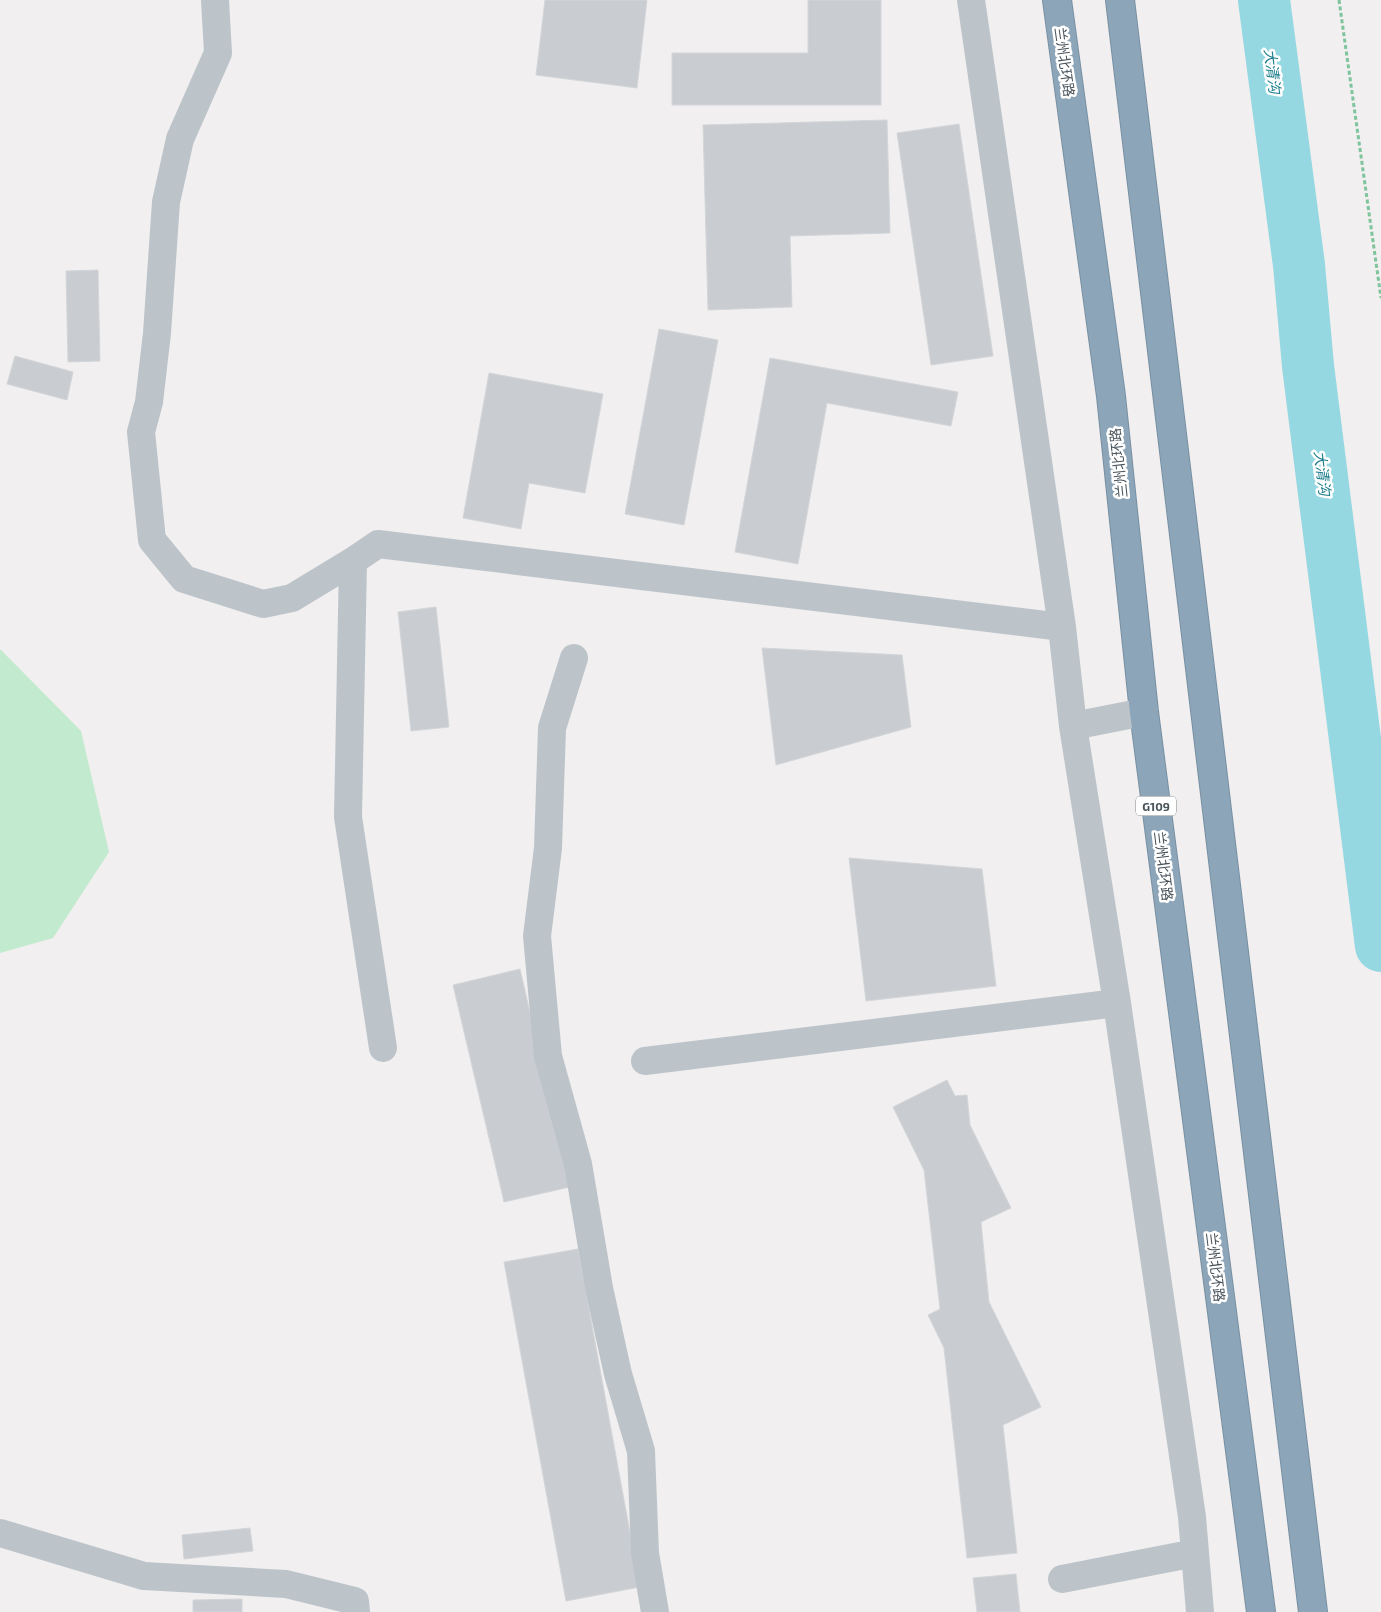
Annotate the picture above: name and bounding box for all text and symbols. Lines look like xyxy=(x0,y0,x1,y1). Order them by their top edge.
street label: 兰州北环路 xyxy=(1052,26,1078,98)
water label: 大清沟 xyxy=(1261,48,1285,96)
street label: 兰州北环路 xyxy=(1106,427,1130,499)
water label: 大清沟 xyxy=(1311,450,1335,498)
road number: G109 xyxy=(1136,796,1176,816)
street label: 兰州北环路 xyxy=(1151,830,1177,902)
street label: 兰州北环路 xyxy=(1203,1231,1229,1303)

